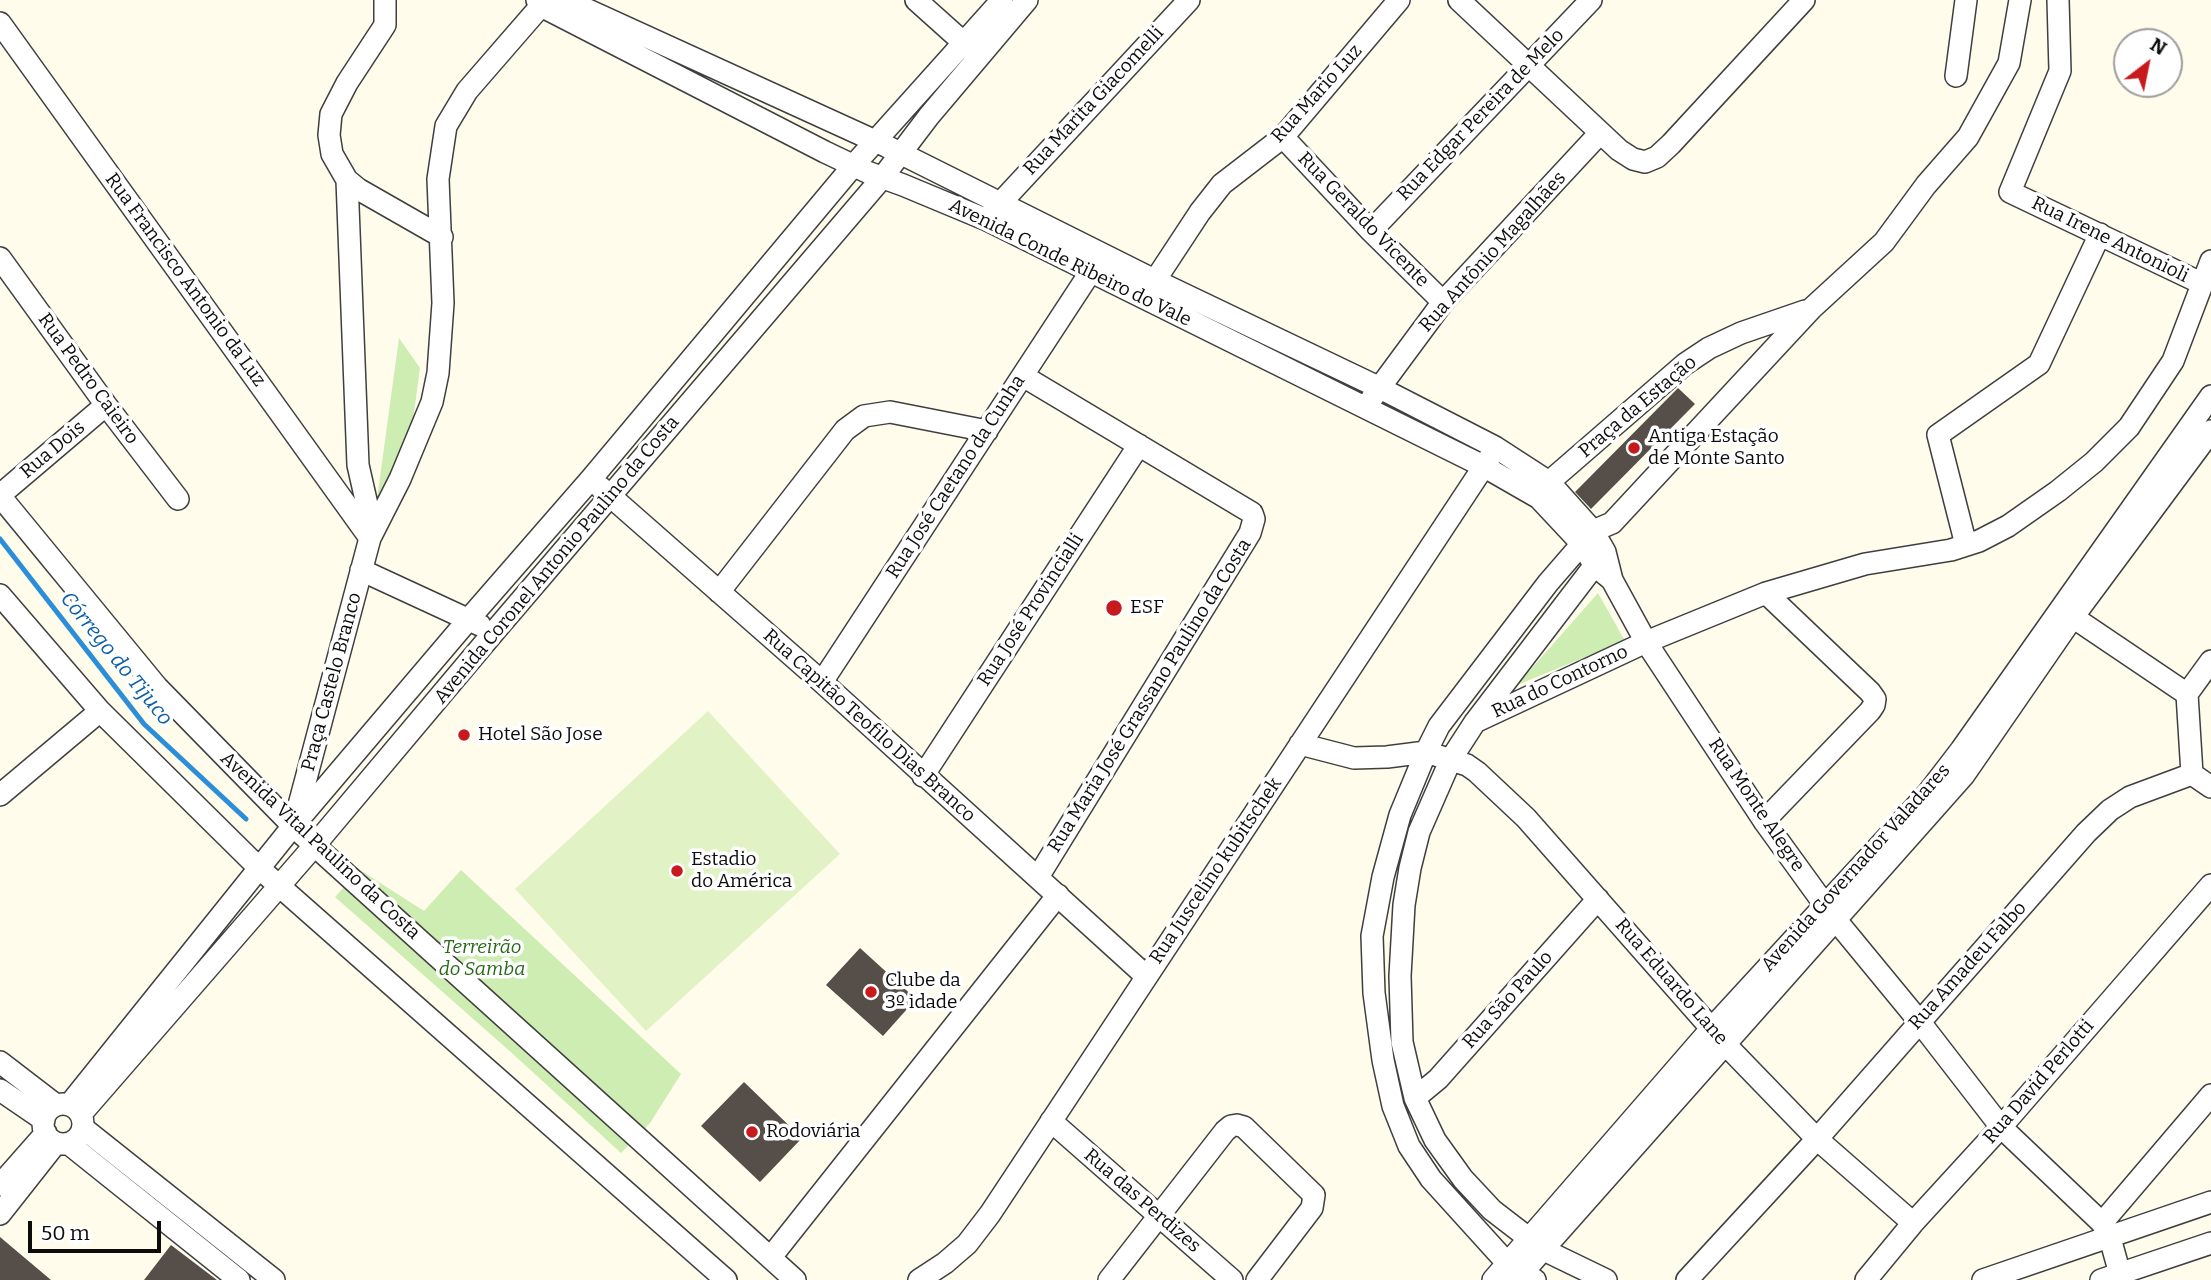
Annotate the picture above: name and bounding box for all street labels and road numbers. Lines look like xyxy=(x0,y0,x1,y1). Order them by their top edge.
street label: Rua Marita Giacomelli xyxy=(1019,22,1169,180)
street label: Rua Edgar Pereira de Melo xyxy=(1393,24,1569,206)
street label: Rua Mario Luz xyxy=(1267,40,1367,148)
street label: Rua Geraldo Vicente xyxy=(1293,148,1433,292)
street label: Rua Antônio Magalhães xyxy=(1415,167,1571,337)
street label: Rua Francisco Antonio da Luz xyxy=(100,169,270,391)
street label: Rua Irene Antonioli xyxy=(2028,192,2192,288)
street label: Avenida Conde Ribeiro do Vale xyxy=(945,194,1195,332)
street label: Rua Pedro Caieiro xyxy=(33,309,143,449)
street label: Praça da Estação xyxy=(1575,351,1701,463)
street label: Rua José Caetano da Cunha xyxy=(882,371,1030,583)
street label: Avenida Coronel Antonio Paulino da Costa xyxy=(430,411,684,709)
street label: Rua Dois xyxy=(16,416,90,484)
street label: Rua José Provincialli xyxy=(973,529,1089,691)
street label: Rua Maria José Grassano Paulino da Costa xyxy=(1043,535,1257,857)
street label: Praça Castelo Branco xyxy=(297,590,367,774)
street label: Rua Capitão Teofilo Dias Branco xyxy=(758,625,980,827)
street label: Rua do Contorno xyxy=(1488,641,1632,723)
street label: Rua Monte Alegre xyxy=(1703,734,1809,876)
street label: Avenida Vital Paulino da Costa xyxy=(215,747,425,945)
street label: Avenida Governador Valadares xyxy=(1757,760,1955,976)
street label: Rua Juscelino kubitschek xyxy=(1145,773,1287,969)
street label: Rua Amadeu Falbo xyxy=(1904,897,2032,1035)
street label: Rua Eduardo Lane xyxy=(1610,914,1732,1050)
street label: Rua São Paulo xyxy=(1458,946,1558,1054)
street label: Rua David Perlotti xyxy=(1979,1015,2099,1149)
street label: Rua das Perdizes xyxy=(1079,1144,1205,1258)

